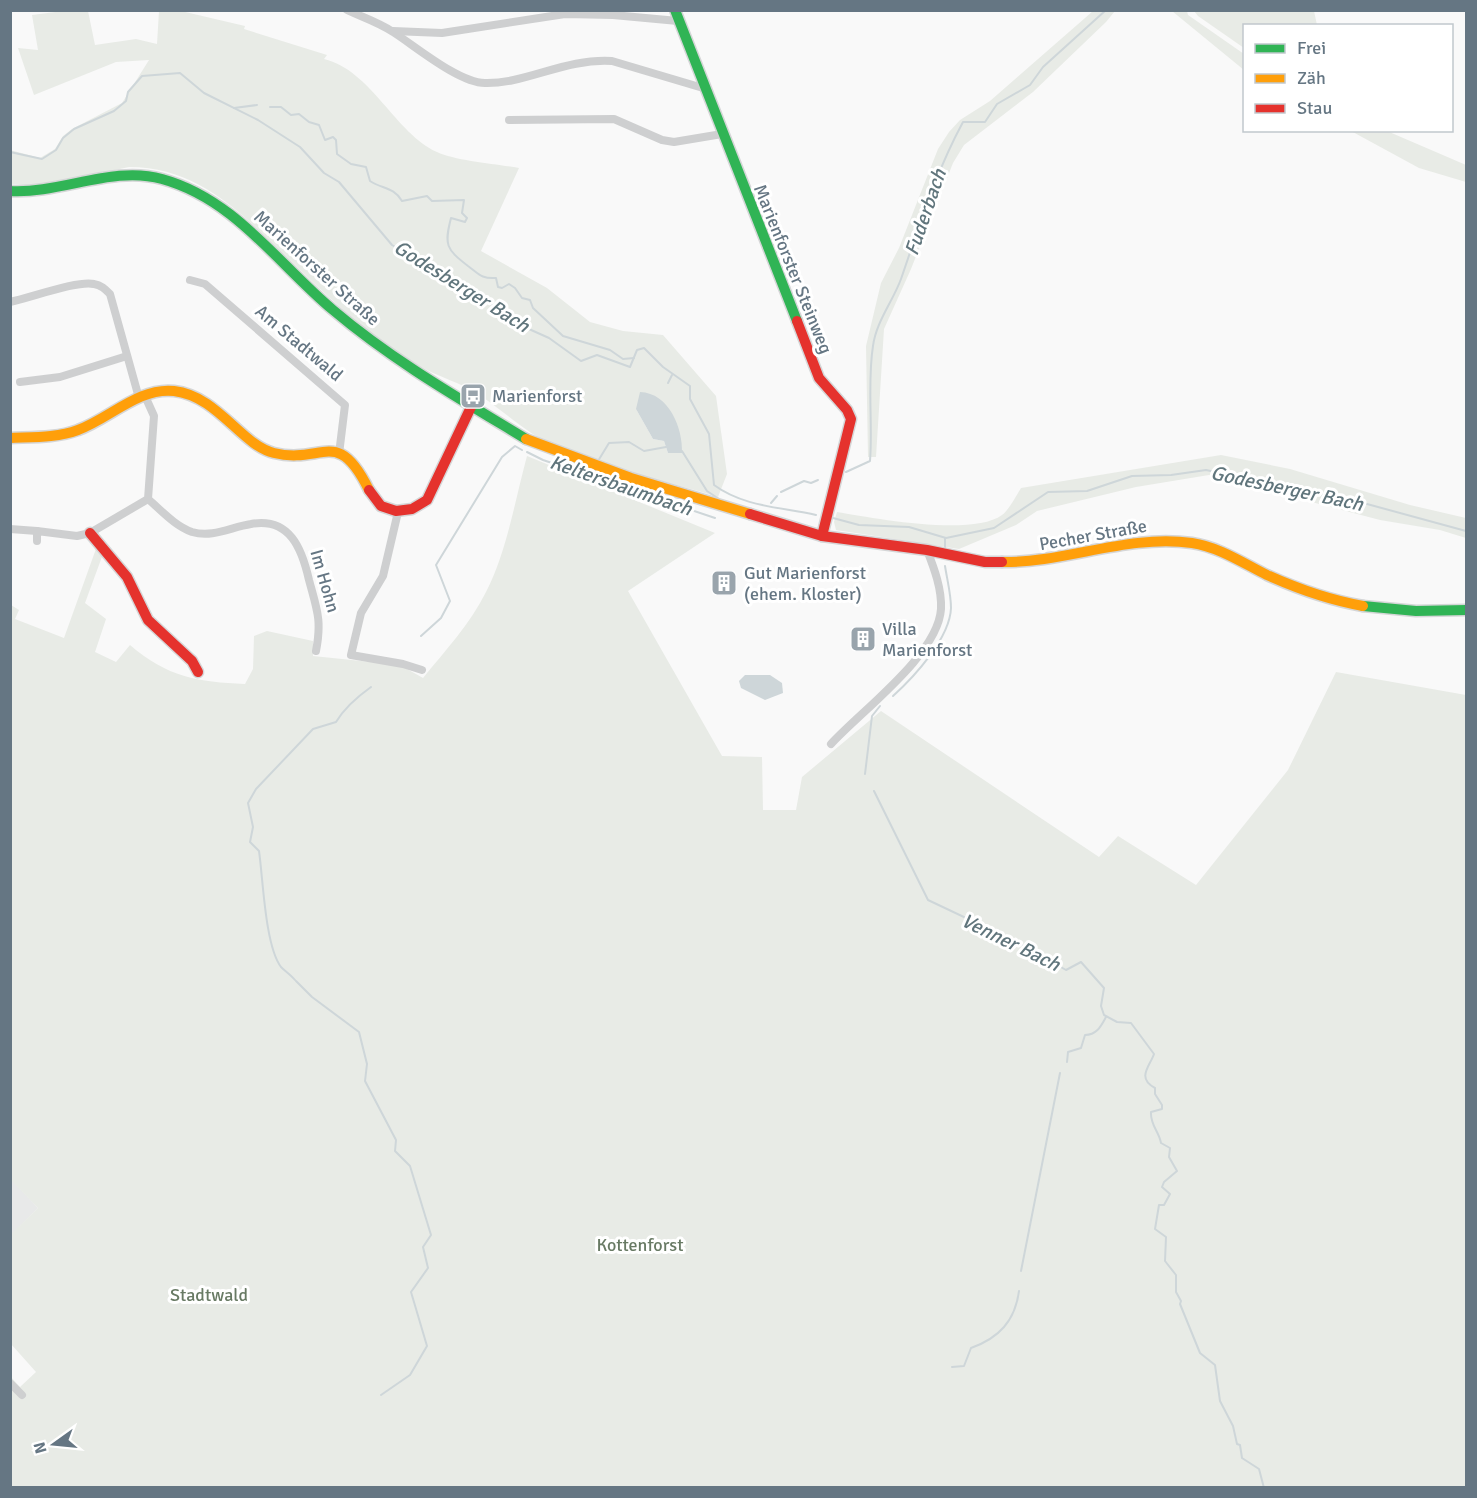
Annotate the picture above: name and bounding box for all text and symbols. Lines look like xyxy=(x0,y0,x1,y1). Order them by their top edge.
legend xyxy=(1243,24,1453,132)
text: Frei xyxy=(1297,37,1326,59)
text: Zäh xyxy=(1297,67,1326,89)
text: Stau xyxy=(1297,97,1332,119)
water label: Fuderbach xyxy=(899,165,952,259)
street label: Marienforster Steinweg xyxy=(749,181,837,357)
street label: Marienforster Straße xyxy=(249,206,385,330)
water label: Godesberger Bach xyxy=(389,235,535,339)
street label: Am Stadtwald xyxy=(251,300,347,386)
bus stop icon: Marienforst xyxy=(458,381,488,411)
place label: Marienforst xyxy=(492,385,582,407)
water label: Keltersbaumbach xyxy=(547,449,696,522)
water label: Godesberger Bach xyxy=(1208,460,1366,517)
street label: Pecher Straße xyxy=(1038,515,1148,555)
street label: Im Hohn xyxy=(306,547,344,615)
place label: Gut Marienforst (ehem. Kloster) xyxy=(744,562,866,605)
building icon: Gut Marienforst (ehem. Kloster) xyxy=(709,568,739,598)
place label: Villa Marienforst xyxy=(882,618,972,661)
building icon: Villa Marienforst xyxy=(848,624,878,654)
water label: Venner Bach xyxy=(957,908,1065,978)
park label: Kottenforst xyxy=(597,1234,683,1256)
park label: Stadtwald xyxy=(170,1284,248,1306)
north arrow xyxy=(24,1414,84,1474)
text: N xyxy=(29,1440,52,1456)

